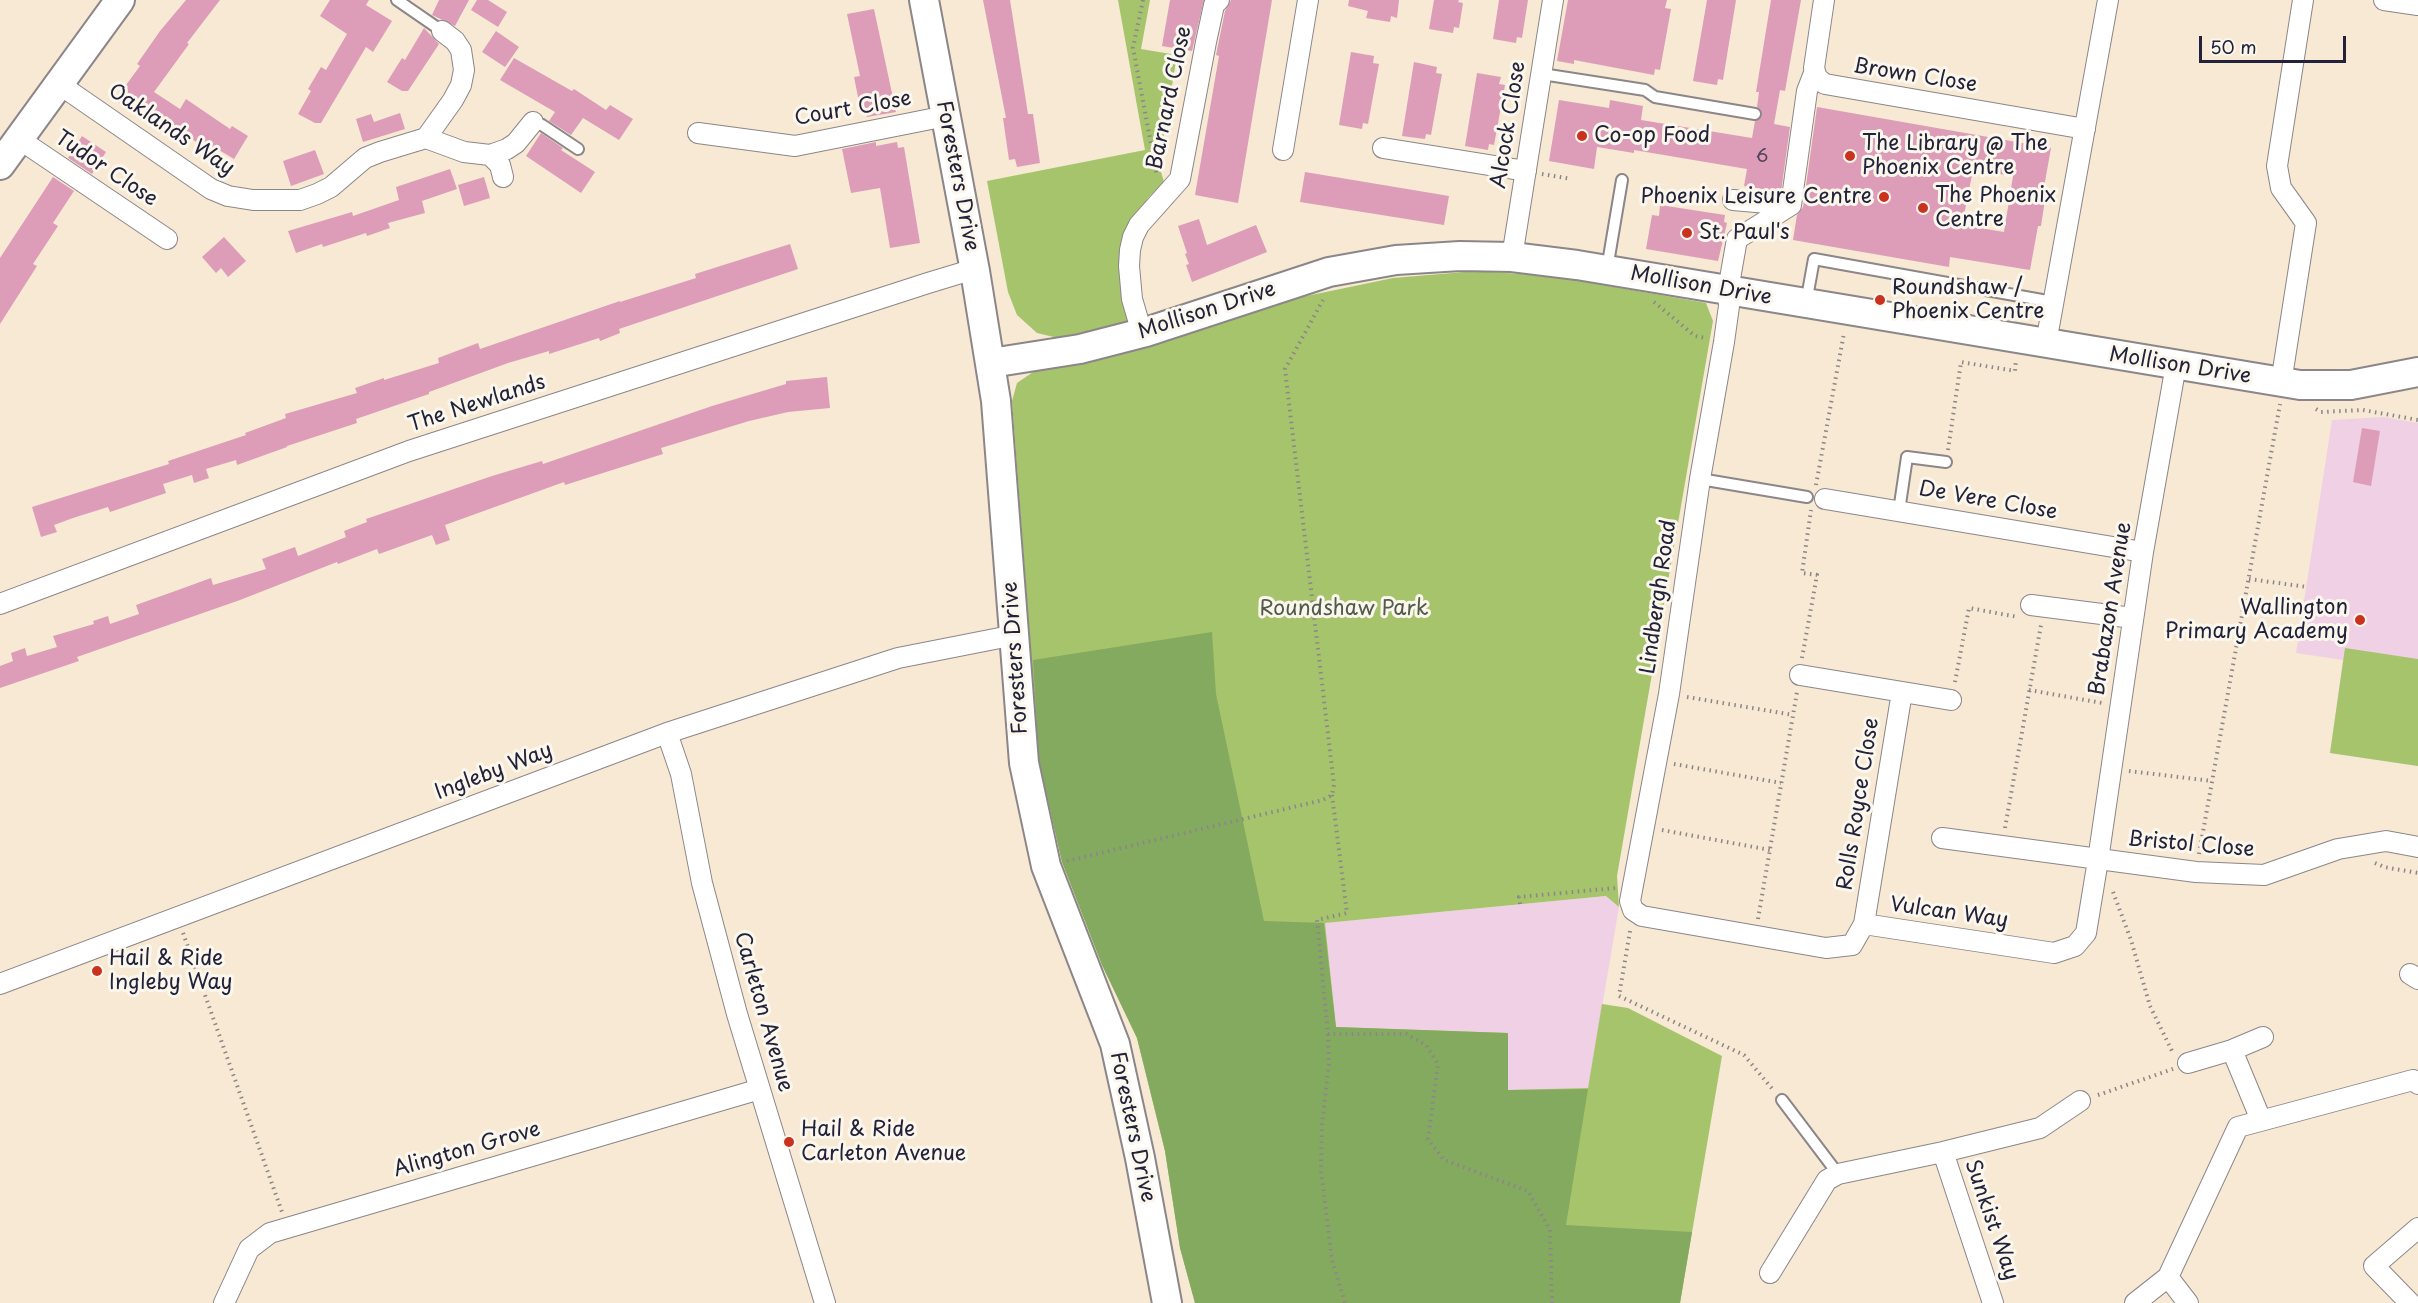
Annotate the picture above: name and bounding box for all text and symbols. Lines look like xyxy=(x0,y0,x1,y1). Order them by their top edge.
street label: Barnard Close xyxy=(1142,24,1198,172)
scale bar xyxy=(2202,24,2349,62)
text: 50 m xyxy=(2210,33,2257,60)
street label: Brown Close xyxy=(1851,54,1979,98)
street label: Alcock Close xyxy=(1487,60,1531,190)
street label: Oaklands Way xyxy=(103,78,239,182)
street label: Court Close xyxy=(792,86,914,132)
street label: Foresters Drive xyxy=(930,98,984,254)
place label: Co-op Food xyxy=(1594,123,1710,149)
street label: Tudor Close xyxy=(50,126,162,212)
marker: Co-op Food xyxy=(1575,129,1589,143)
place label: The Library @ The Phoenix Centre xyxy=(1862,131,2048,181)
house number: 6 xyxy=(1756,146,1768,168)
marker: The Library @ The Phoenix Centre xyxy=(1843,149,1857,163)
place label: The Phoenix Centre xyxy=(1935,183,2056,233)
place label: Phoenix Leisure Centre xyxy=(1641,184,1872,210)
marker: Phoenix Leisure Centre xyxy=(1877,190,1891,204)
marker: The Phoenix Centre xyxy=(1916,201,1930,215)
place label: St. Paul's xyxy=(1699,220,1790,246)
marker: St. Paul's xyxy=(1680,226,1694,240)
street label: Mollison Drive xyxy=(1628,261,1774,311)
place label: Roundshaw / Phoenix Centre xyxy=(1892,275,2044,325)
street label: Mollison Drive xyxy=(1135,277,1279,345)
marker: Roundshaw / Phoenix Centre xyxy=(1873,293,1887,307)
street label: Mollison Drive xyxy=(2107,342,2253,390)
street label: The Newlands xyxy=(405,370,549,438)
street label: De Vere Close xyxy=(1917,476,2059,526)
street label: Lindbergh Road xyxy=(1636,518,1682,676)
street label: Brabazon Avenue xyxy=(2085,520,2137,698)
street label: Foresters Drive xyxy=(998,581,1034,735)
place label: Wallington Primary Academy xyxy=(2165,595,2348,645)
park label: Roundshaw Park xyxy=(1260,596,1428,622)
marker: Wallington Primary Academy xyxy=(2353,613,2367,627)
street label: Rolls Royce Close xyxy=(1833,716,1885,892)
street label: Ingleby Way xyxy=(432,738,556,806)
street label: Bristol Close xyxy=(2126,827,2256,863)
street label: Vulcan Way xyxy=(1888,892,2010,934)
street label: Carleton Avenue xyxy=(728,929,798,1095)
place label: Hail & Ride Ingleby Way xyxy=(109,946,233,996)
marker: Hail & Ride Ingleby Way xyxy=(90,964,104,978)
street label: Foresters Drive xyxy=(1104,1049,1160,1205)
street label: Alington Grove xyxy=(391,1117,543,1183)
place label: Hail & Ride Carleton Avenue xyxy=(801,1117,966,1167)
marker: Hail & Ride Carleton Avenue xyxy=(782,1135,796,1149)
street label: Sunkist Way xyxy=(1959,1156,2023,1284)

